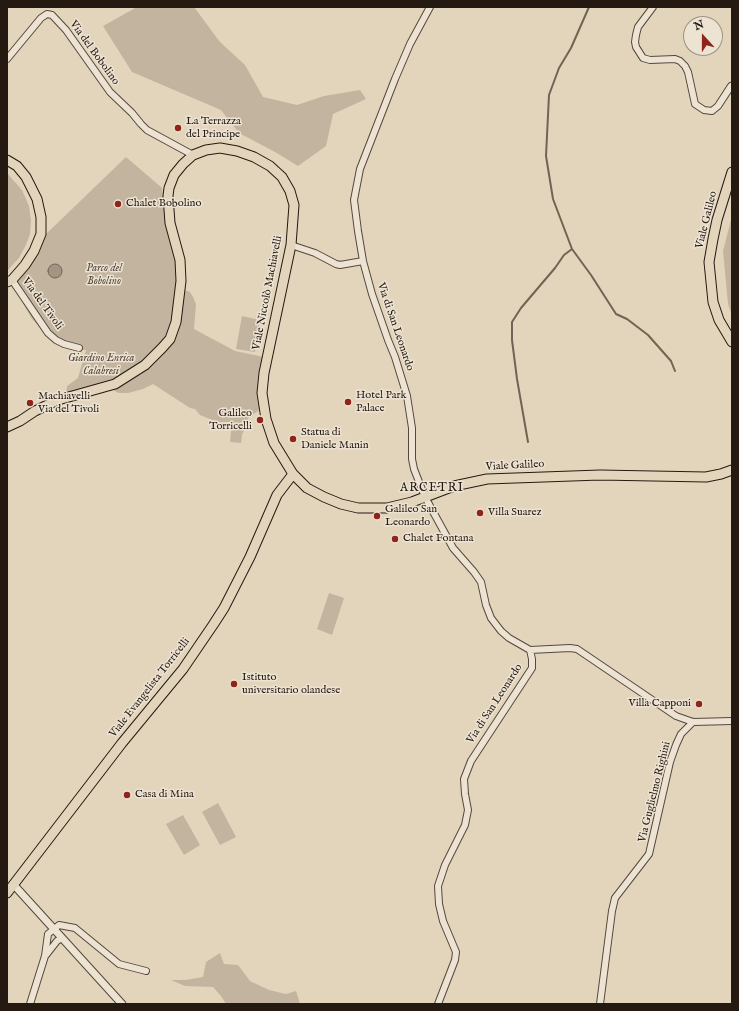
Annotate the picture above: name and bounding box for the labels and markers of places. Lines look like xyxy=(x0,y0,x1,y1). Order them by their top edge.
place label: La Terrazza del Principe xyxy=(186,115,241,141)
marker: La Terrazza del Principe xyxy=(173,123,183,133)
place label: Chalet Bobolino xyxy=(126,197,201,211)
marker: Chalet Bobolino xyxy=(113,199,123,209)
place label: Hotel Park Palace xyxy=(356,389,406,415)
place label: Machiavelli Via del Tivoli xyxy=(38,390,99,416)
marker: Hotel Park Palace xyxy=(343,397,353,407)
marker: Machiavelli Via del Tivoli xyxy=(25,398,35,408)
place label: Galileo Torricelli xyxy=(209,407,252,433)
marker: Galileo Torricelli xyxy=(255,415,265,425)
place label: Statua di Daniele Manin xyxy=(301,426,369,452)
marker: Statua di Daniele Manin xyxy=(288,434,298,444)
place label: Galileo San Leonardo xyxy=(385,503,437,529)
place label: Villa Suarez xyxy=(488,506,542,520)
marker: Villa Suarez xyxy=(475,508,485,518)
marker: Galileo San Leonardo xyxy=(372,511,382,521)
place label: Chalet Fontana xyxy=(403,532,473,546)
marker: Chalet Fontana xyxy=(390,534,400,544)
place label: Istituto universitario olandese xyxy=(242,671,340,697)
marker: Istituto universitario olandese xyxy=(229,679,239,689)
place label: Villa Capponi xyxy=(628,697,691,711)
marker: Villa Capponi xyxy=(694,699,704,709)
place label: Casa di Mina xyxy=(135,788,194,802)
marker: Casa di Mina xyxy=(122,790,132,800)

